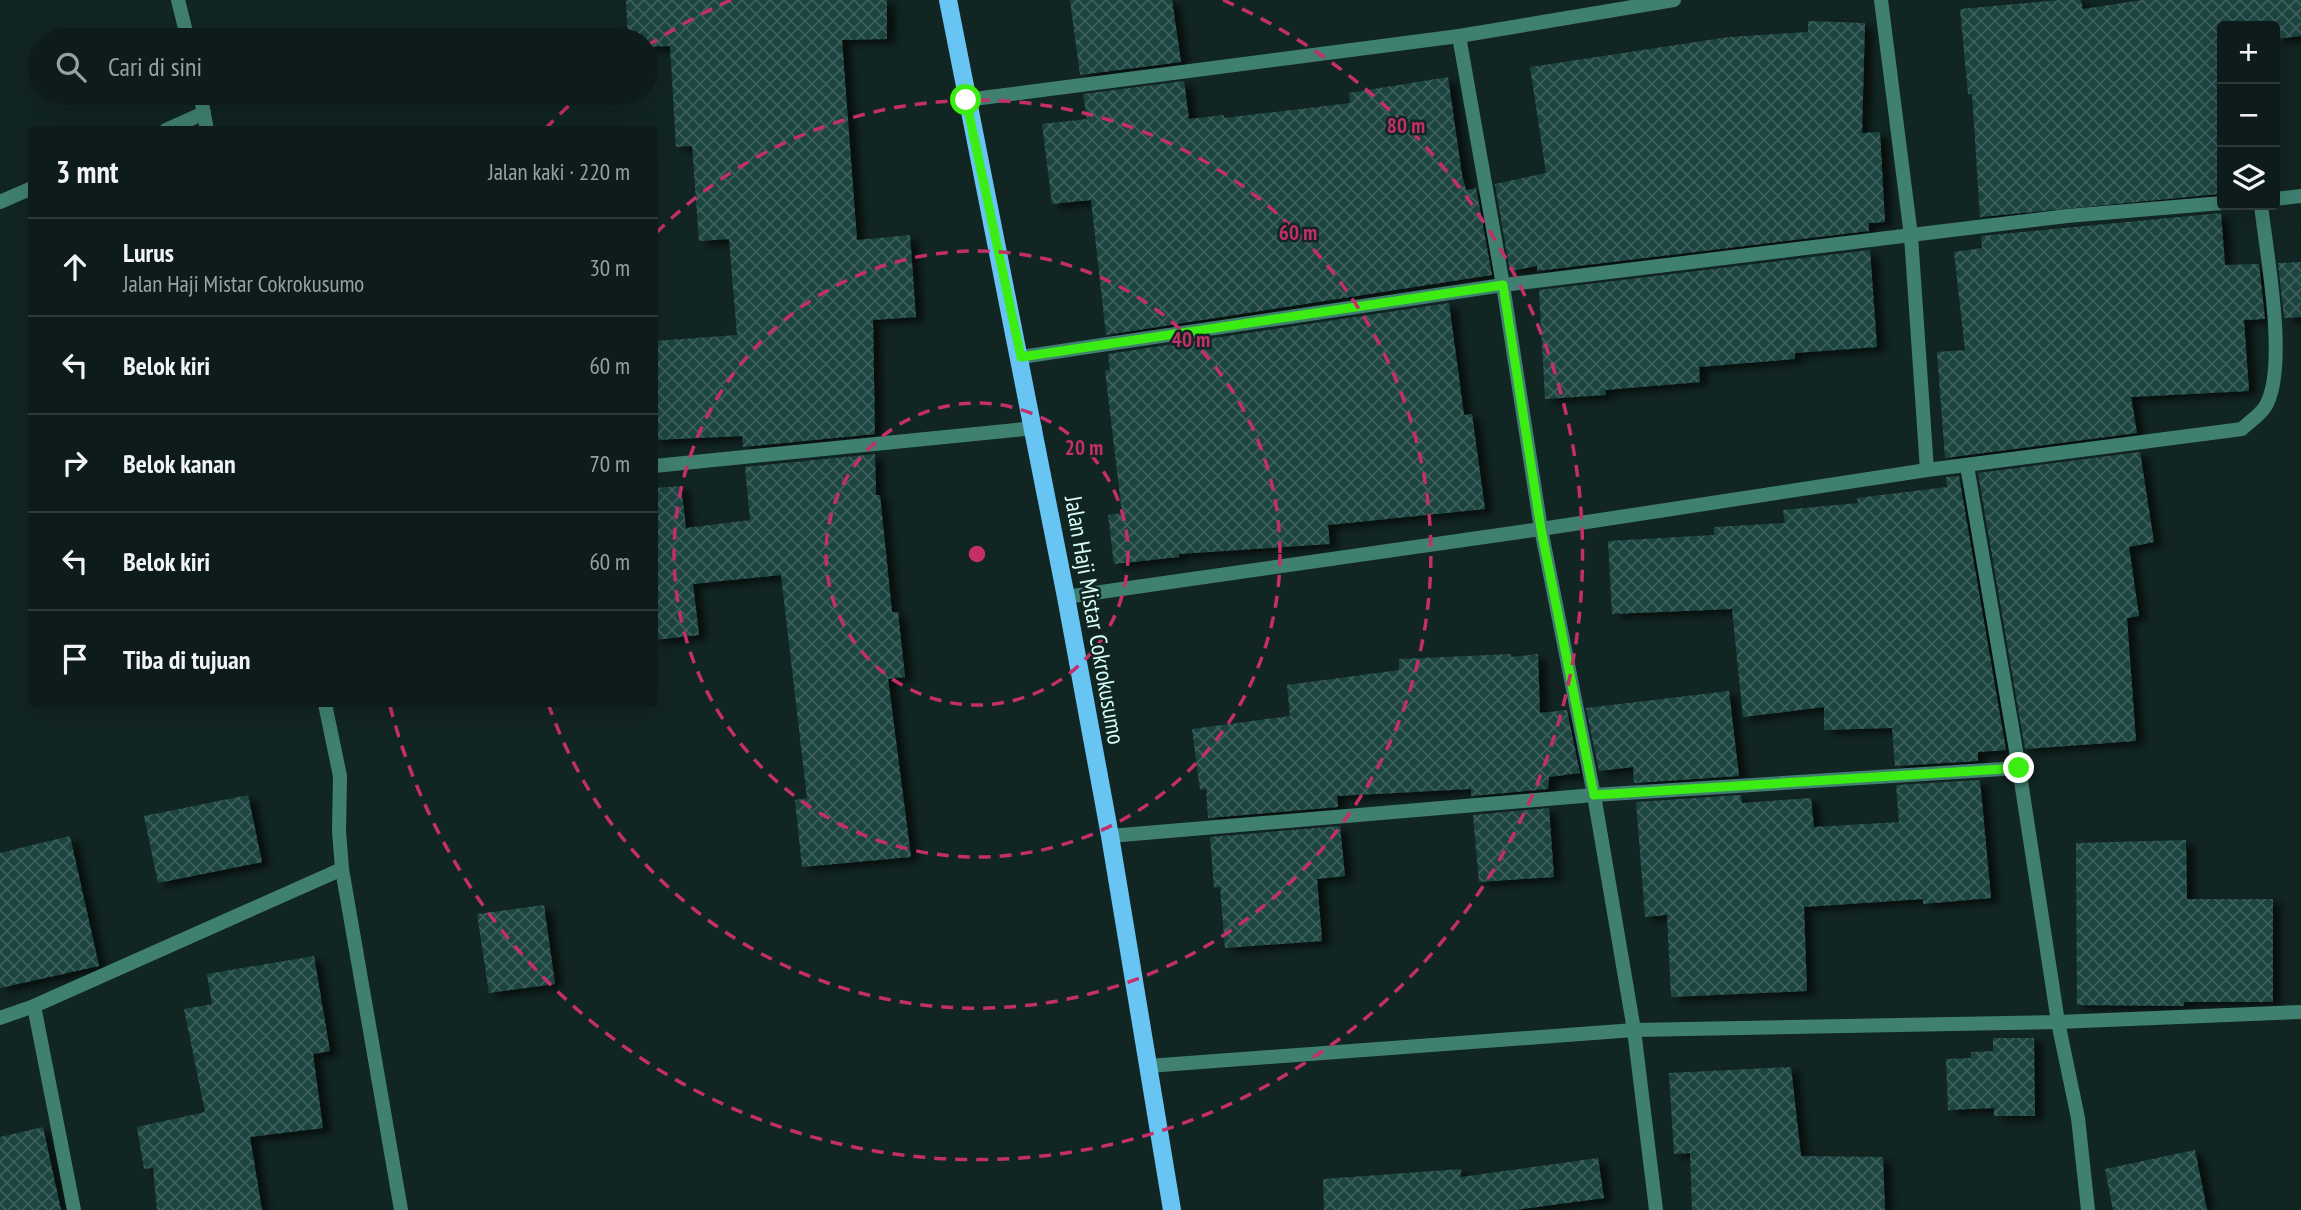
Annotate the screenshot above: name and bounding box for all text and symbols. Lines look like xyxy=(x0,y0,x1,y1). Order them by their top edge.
map controls xyxy=(2217,21,2280,210)
button: + xyxy=(2217,21,2280,84)
search box xyxy=(28,28,658,105)
icon: search xyxy=(52,48,90,86)
text: Cari di sini xyxy=(108,50,202,83)
route start xyxy=(950,84,981,115)
button: − xyxy=(2217,84,2280,147)
text: 80 m xyxy=(1387,112,1425,139)
button: layers xyxy=(2217,147,2280,210)
text: 3 mnt xyxy=(56,152,119,191)
text: Jalan kaki · 220 m xyxy=(488,157,630,186)
text: 60 m xyxy=(1279,219,1317,246)
text: Lurus xyxy=(123,236,174,269)
icon: ahead xyxy=(56,248,94,286)
text: 30 m xyxy=(589,253,630,282)
text: Jalan Haji Mistar Cokrokusumo xyxy=(123,269,364,298)
text: 40 m xyxy=(1172,326,1210,353)
icon: left xyxy=(56,346,94,384)
text: Belok kiri xyxy=(123,349,210,382)
text: 60 m xyxy=(589,351,630,380)
text: 20 m xyxy=(1065,434,1103,461)
icon: right xyxy=(56,444,94,482)
text: Belok kanan xyxy=(123,447,236,480)
text: 70 m xyxy=(589,449,630,478)
street label: Jalan Haji Mistar Cokrokusumo xyxy=(1058,492,1132,747)
icon: left xyxy=(56,542,94,580)
centre of rings xyxy=(965,542,989,566)
text: Belok kiri xyxy=(123,545,210,578)
text: 60 m xyxy=(589,547,630,576)
icon: arrive xyxy=(56,640,94,678)
text: Tiba di tujuan xyxy=(123,643,251,676)
route end xyxy=(2003,752,2034,783)

